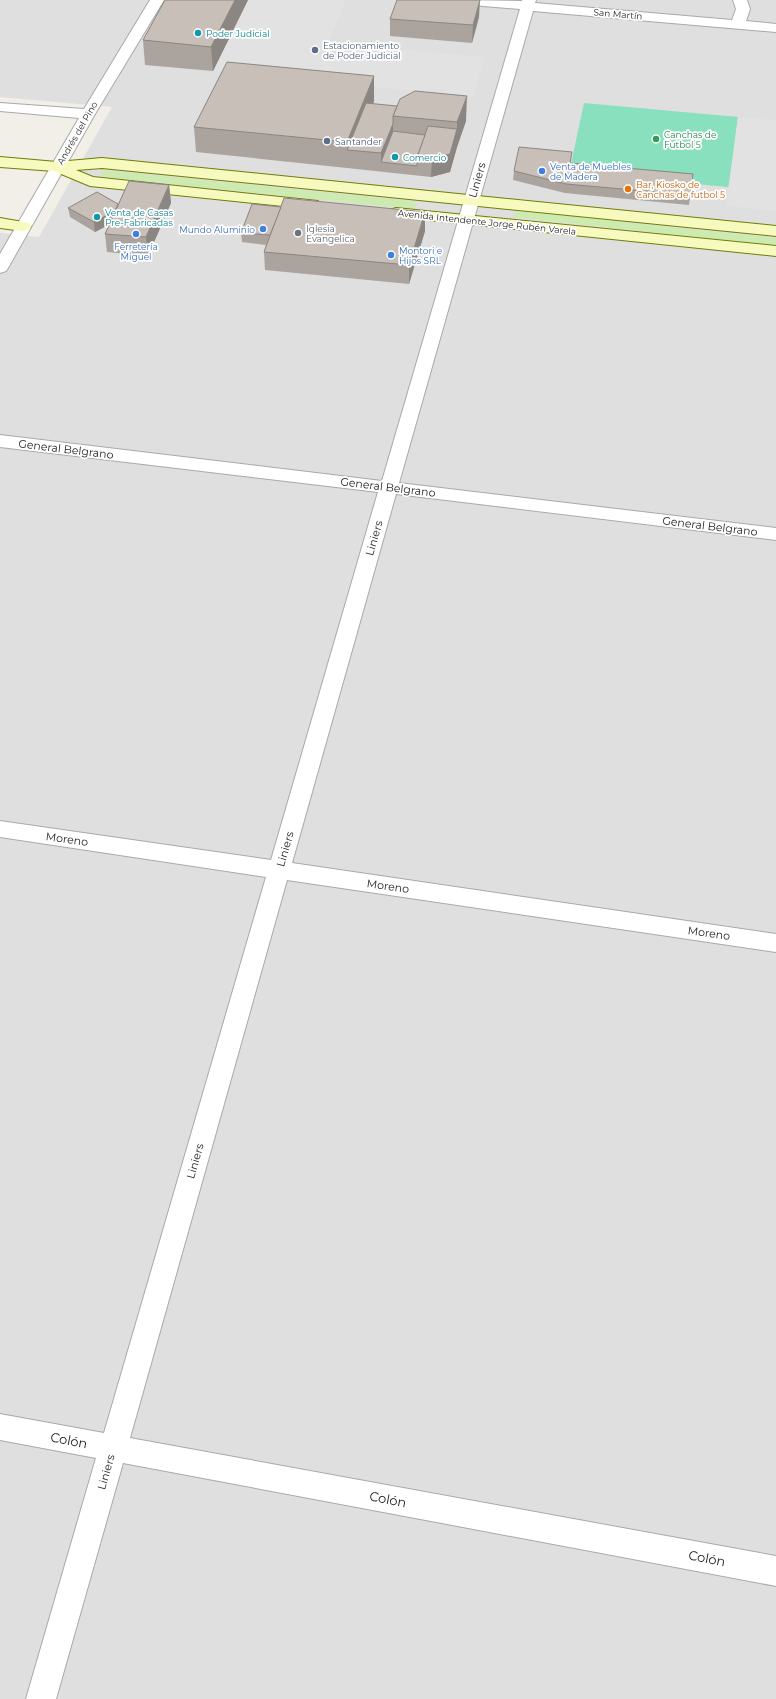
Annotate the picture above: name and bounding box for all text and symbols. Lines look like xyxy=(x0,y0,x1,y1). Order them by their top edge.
street label: San Martín xyxy=(593,6,643,22)
marker: Poder Judicial xyxy=(193,28,203,38)
place label: Poder Judicial xyxy=(206,28,270,39)
place label: Estacionamiento de Poder Judicial xyxy=(323,40,401,61)
marker: Estacionamiento de Poder Judicial xyxy=(310,45,320,55)
street label: Andrés del Pino xyxy=(54,99,100,167)
place label: Canchas de Futbol 5 xyxy=(664,129,717,150)
marker: Canchas de Futbol 5 xyxy=(651,134,661,144)
marker: Santander xyxy=(322,136,332,146)
place label: Santander xyxy=(335,136,382,147)
marker: Comercio xyxy=(390,152,400,162)
place label: Comercio xyxy=(403,152,447,163)
street label: Liniers xyxy=(465,160,489,199)
place label: Venta de Muebles de Madera xyxy=(550,161,631,182)
marker: Venta de Muebles de Madera xyxy=(537,166,547,176)
place label: Bar, Kiosko de Canchas de futbol 5 xyxy=(636,179,725,200)
marker: Bar, Kiosko de Canchas de futbol 5 xyxy=(623,184,633,194)
place label: Venta de Casas Pre-Fabricadas xyxy=(105,207,174,228)
street label: Avenida Intendente Jorge Rubén Varela xyxy=(397,207,577,237)
marker: Venta de Casas Pre-Fabricadas xyxy=(92,212,102,222)
place label: Iglesia Evangelica xyxy=(306,223,355,244)
place label: Mundo Aluminio xyxy=(179,224,255,235)
marker: Mundo Aluminio xyxy=(258,224,268,234)
marker: Iglesia Evangelica xyxy=(293,228,303,238)
marker: Ferretería Miguel xyxy=(131,229,141,239)
place label: Ferretería Miguel xyxy=(114,241,158,262)
place label: Montori e Hijos SRL xyxy=(399,245,443,266)
marker: Montori e Hijos SRL xyxy=(386,250,396,260)
street label: General Belgrano xyxy=(18,436,114,462)
street label: General Belgrano xyxy=(340,474,436,500)
street label: General Belgrano xyxy=(662,513,758,539)
street label: Liniers xyxy=(362,518,386,557)
street label: Moreno xyxy=(45,829,89,849)
street label: Liniers xyxy=(273,829,297,868)
street label: Moreno xyxy=(366,876,410,896)
street label: Moreno xyxy=(687,923,731,943)
street label: Liniers xyxy=(183,1141,207,1180)
street label: Colón xyxy=(49,1429,89,1451)
street label: Liniers xyxy=(94,1452,118,1491)
street label: Colón xyxy=(368,1488,408,1510)
street label: Colón xyxy=(687,1547,727,1569)

